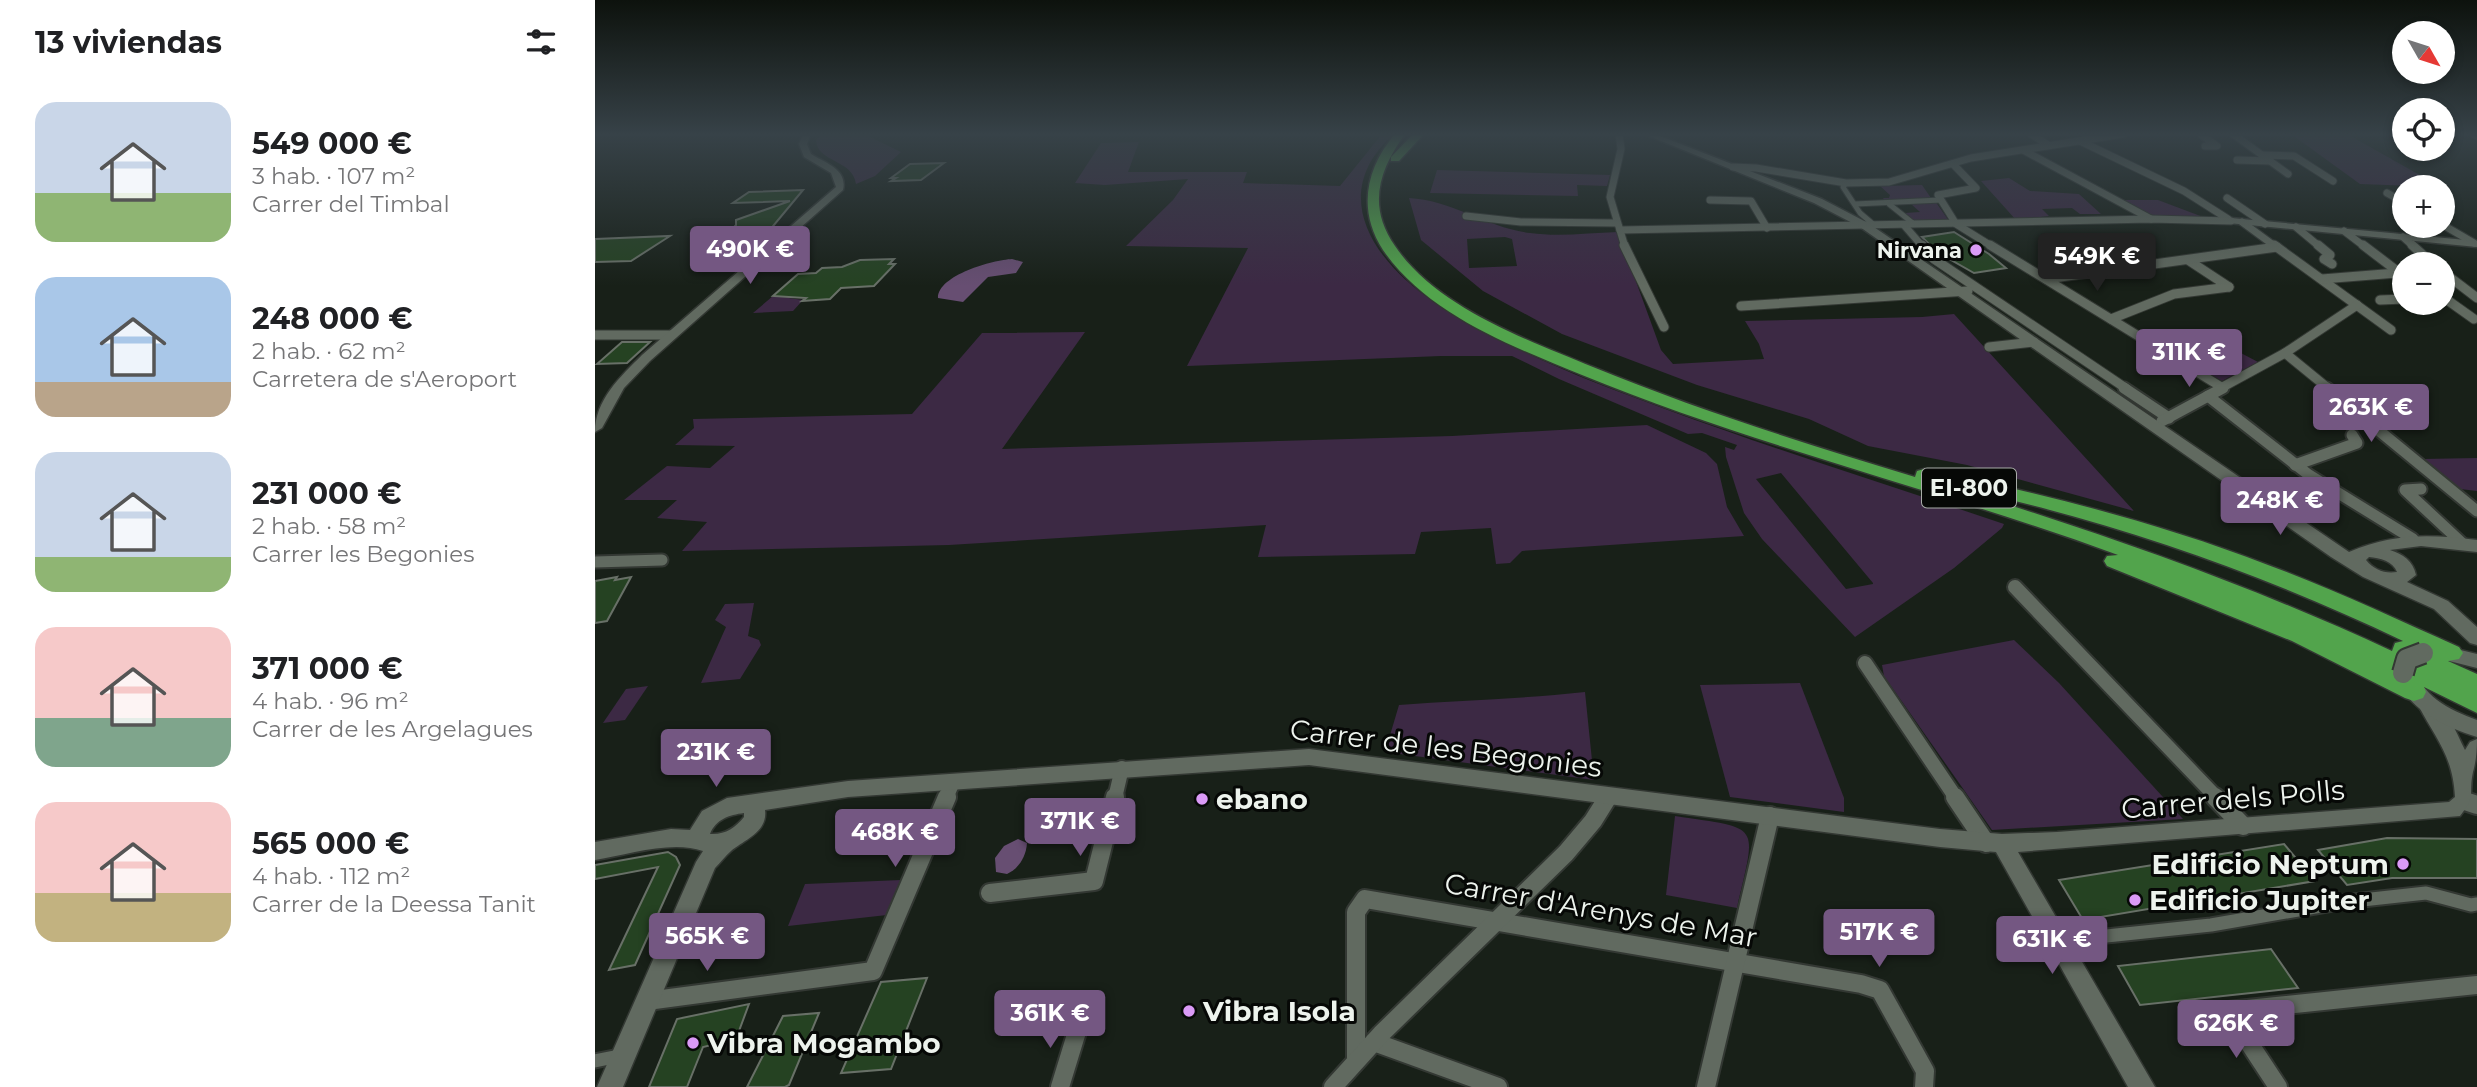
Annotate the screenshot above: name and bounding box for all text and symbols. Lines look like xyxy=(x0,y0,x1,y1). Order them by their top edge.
north arrow xyxy=(2392,21,2455,84)
map controls xyxy=(2392,21,2455,315)
icon: filters xyxy=(522,23,560,61)
text: 13 viviendas xyxy=(35,24,222,61)
button: locate xyxy=(2392,98,2455,161)
text: 549 000 € xyxy=(252,125,412,162)
icon: home xyxy=(91,130,175,214)
text: 3 hab. · 107 m² xyxy=(252,162,415,190)
button: + xyxy=(2392,175,2455,238)
text: Carrer del Timbal xyxy=(252,190,450,218)
pin: 490K € xyxy=(693,226,807,286)
pin: 549K € xyxy=(2040,233,2154,293)
text: 490K € xyxy=(706,235,794,263)
place label: Nirvana xyxy=(1877,238,1962,263)
marker: Nirvana xyxy=(1968,242,1984,258)
text: 549K € xyxy=(2054,242,2140,270)
button: − xyxy=(2392,252,2455,315)
text: 248 000 € xyxy=(252,300,413,337)
icon: home xyxy=(91,305,175,389)
pin: 311K € xyxy=(2132,330,2246,389)
text: 2 hab. · 62 m² xyxy=(252,337,406,365)
text: 311K € xyxy=(2152,338,2226,366)
text: Carretera de s'Aeroport xyxy=(252,365,517,393)
pin: 263K € xyxy=(2314,384,2428,444)
text: 263K € xyxy=(2329,393,2413,421)
road number: EI-800 xyxy=(1922,468,2016,508)
text: 231 000 € xyxy=(252,475,402,512)
pin: 248K € xyxy=(2223,477,2337,537)
icon: home xyxy=(91,480,175,564)
text: 248K € xyxy=(2237,486,2323,514)
text: 2 hab. · 58 m² xyxy=(252,512,406,540)
text: Carrer les Begonies xyxy=(252,540,474,568)
text: 371 000 € xyxy=(252,650,403,687)
icon: home xyxy=(91,655,175,739)
text: 4 hab. · 96 m² xyxy=(252,687,409,715)
street label: Carrer de les Begonies xyxy=(1288,712,1604,784)
text: Carrer de les Argelagues xyxy=(252,715,533,743)
pin: 231K € xyxy=(659,730,773,789)
text: 231K € xyxy=(677,738,755,766)
street label: Carrer dels Polls xyxy=(2120,772,2346,826)
place label: ebano xyxy=(1216,782,1308,816)
marker: ebano xyxy=(1194,791,1210,807)
pin: 371K € xyxy=(1023,798,1137,858)
text: 371K € xyxy=(1040,807,1120,835)
pin: 468K € xyxy=(838,810,952,869)
text: 468K € xyxy=(851,818,939,846)
text: 565 000 € xyxy=(252,825,409,862)
icon: home xyxy=(91,830,175,914)
place label: Edificio Neptum xyxy=(2152,847,2389,881)
marker: Edificio Neptum xyxy=(2395,856,2411,872)
text: 4 hab. · 112 m² xyxy=(252,862,410,890)
street label: Carrer d'Arenys de Mar xyxy=(1442,866,1760,954)
place label: Edificio Jupiter xyxy=(2149,883,2370,917)
text: Carrer de la Deessa Tanit xyxy=(252,890,536,918)
marker: Edificio Jupiter xyxy=(2127,892,2143,908)
pin: 517K € xyxy=(1822,909,1936,969)
pin: 565K € xyxy=(650,914,764,973)
pin: 631K € xyxy=(1995,916,2109,976)
text: 517K € xyxy=(1839,918,1919,946)
text: 565K € xyxy=(665,922,749,950)
text: 631K € xyxy=(2012,925,2092,953)
pin: 361K € xyxy=(993,990,1107,1050)
place label: Vibra Isola xyxy=(1202,994,1356,1028)
text: 361K € xyxy=(1010,999,1090,1027)
pin: 626K € xyxy=(2179,1000,2293,1060)
marker: Vibra Isola xyxy=(1181,1003,1197,1019)
text: 626K € xyxy=(2193,1009,2279,1037)
place label: Vibra Mogambo xyxy=(706,1026,941,1060)
marker: Vibra Mogambo xyxy=(685,1035,701,1051)

